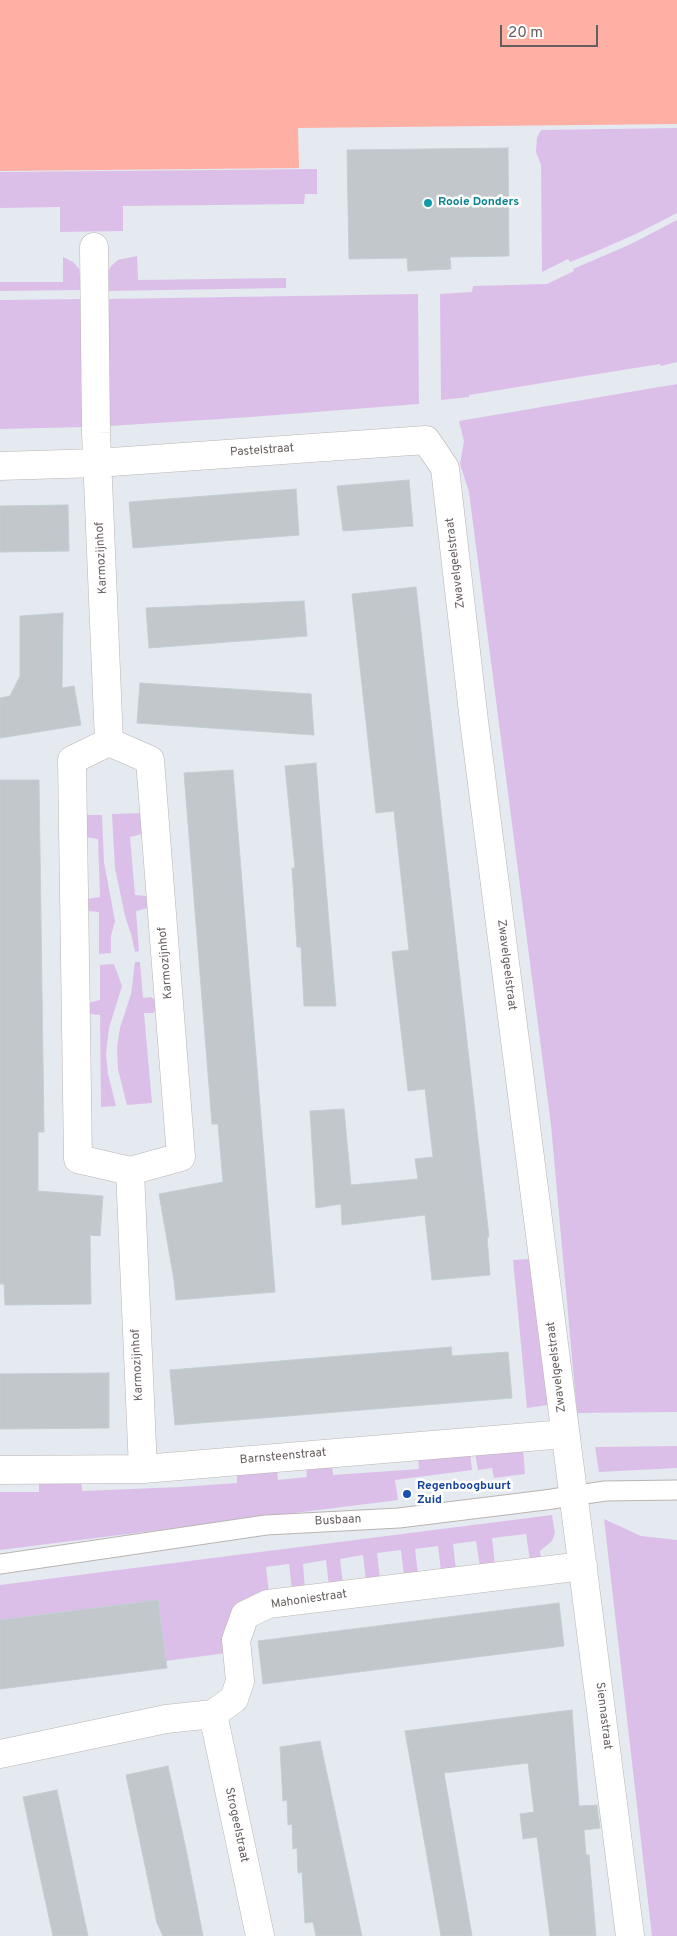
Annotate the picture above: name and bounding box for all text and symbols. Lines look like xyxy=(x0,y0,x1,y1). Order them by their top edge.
scale bar xyxy=(502,15,600,47)
text: 20 m xyxy=(508,24,543,43)
place label: Rooie Donders xyxy=(438,196,519,210)
marker: Rooie Donders xyxy=(422,197,434,209)
street label: Pastelstraat xyxy=(229,442,295,460)
street label: Zwavelgeelstraat xyxy=(443,517,469,609)
street label: Karmozijnhof xyxy=(93,521,111,595)
street label: Zwavelgeelstraat xyxy=(493,919,519,1011)
street label: Karmozijnhof xyxy=(156,926,176,1000)
street label: Zwavelgeelstraat xyxy=(544,1321,570,1413)
street label: Karmozijnhof xyxy=(129,1328,147,1402)
street label: Barnsteenstraat xyxy=(239,1446,327,1468)
place label: Regenboogbuurt Zuid xyxy=(417,1480,511,1508)
marker: Regenboogbuurt Zuid xyxy=(401,1488,413,1500)
street label: Busbaan xyxy=(314,1513,362,1529)
street label: Mahoniestraat xyxy=(270,1588,348,1612)
street label: Siennastraat xyxy=(592,1681,614,1751)
street label: Strogeelstraat xyxy=(221,1786,251,1864)

